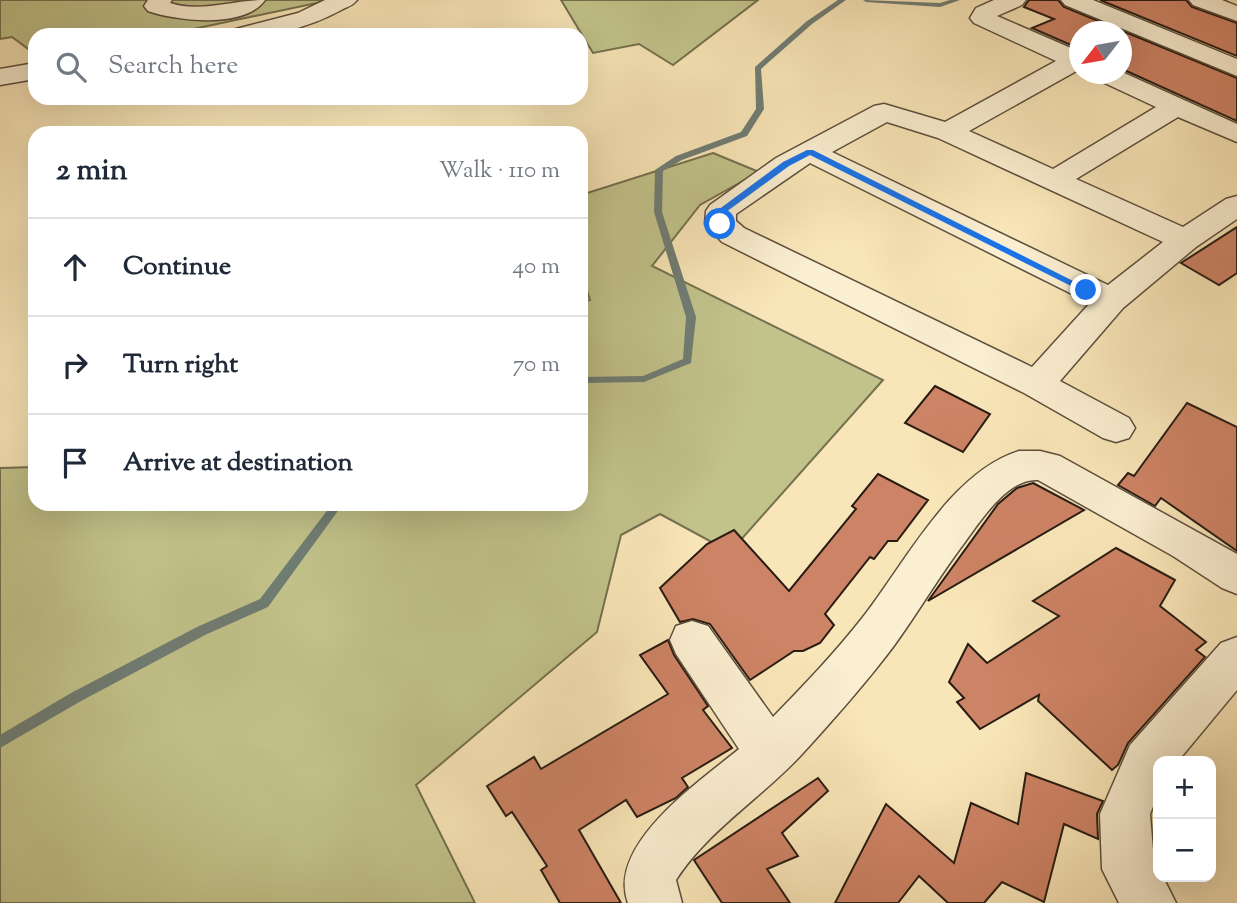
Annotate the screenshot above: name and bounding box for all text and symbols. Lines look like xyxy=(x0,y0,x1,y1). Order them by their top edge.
north arrow xyxy=(1069,21,1132,84)
search box xyxy=(28,28,588,105)
icon: search xyxy=(52,48,90,86)
text: Search here xyxy=(108,48,238,85)
text: 2 min xyxy=(56,150,128,193)
text: Walk · 110 m xyxy=(439,155,560,188)
route start xyxy=(704,208,735,239)
icon: ahead xyxy=(56,248,94,286)
text: Continue xyxy=(123,249,231,286)
text: 40 m xyxy=(513,251,560,284)
route end xyxy=(1070,274,1101,305)
icon: right xyxy=(56,346,94,384)
text: Turn right xyxy=(123,347,238,384)
text: 70 m xyxy=(513,349,560,382)
icon: arrive xyxy=(56,444,94,482)
text: Arrive at destination xyxy=(123,445,353,482)
map controls xyxy=(1153,756,1216,882)
button: + xyxy=(1153,756,1216,819)
button: − xyxy=(1153,819,1216,882)

